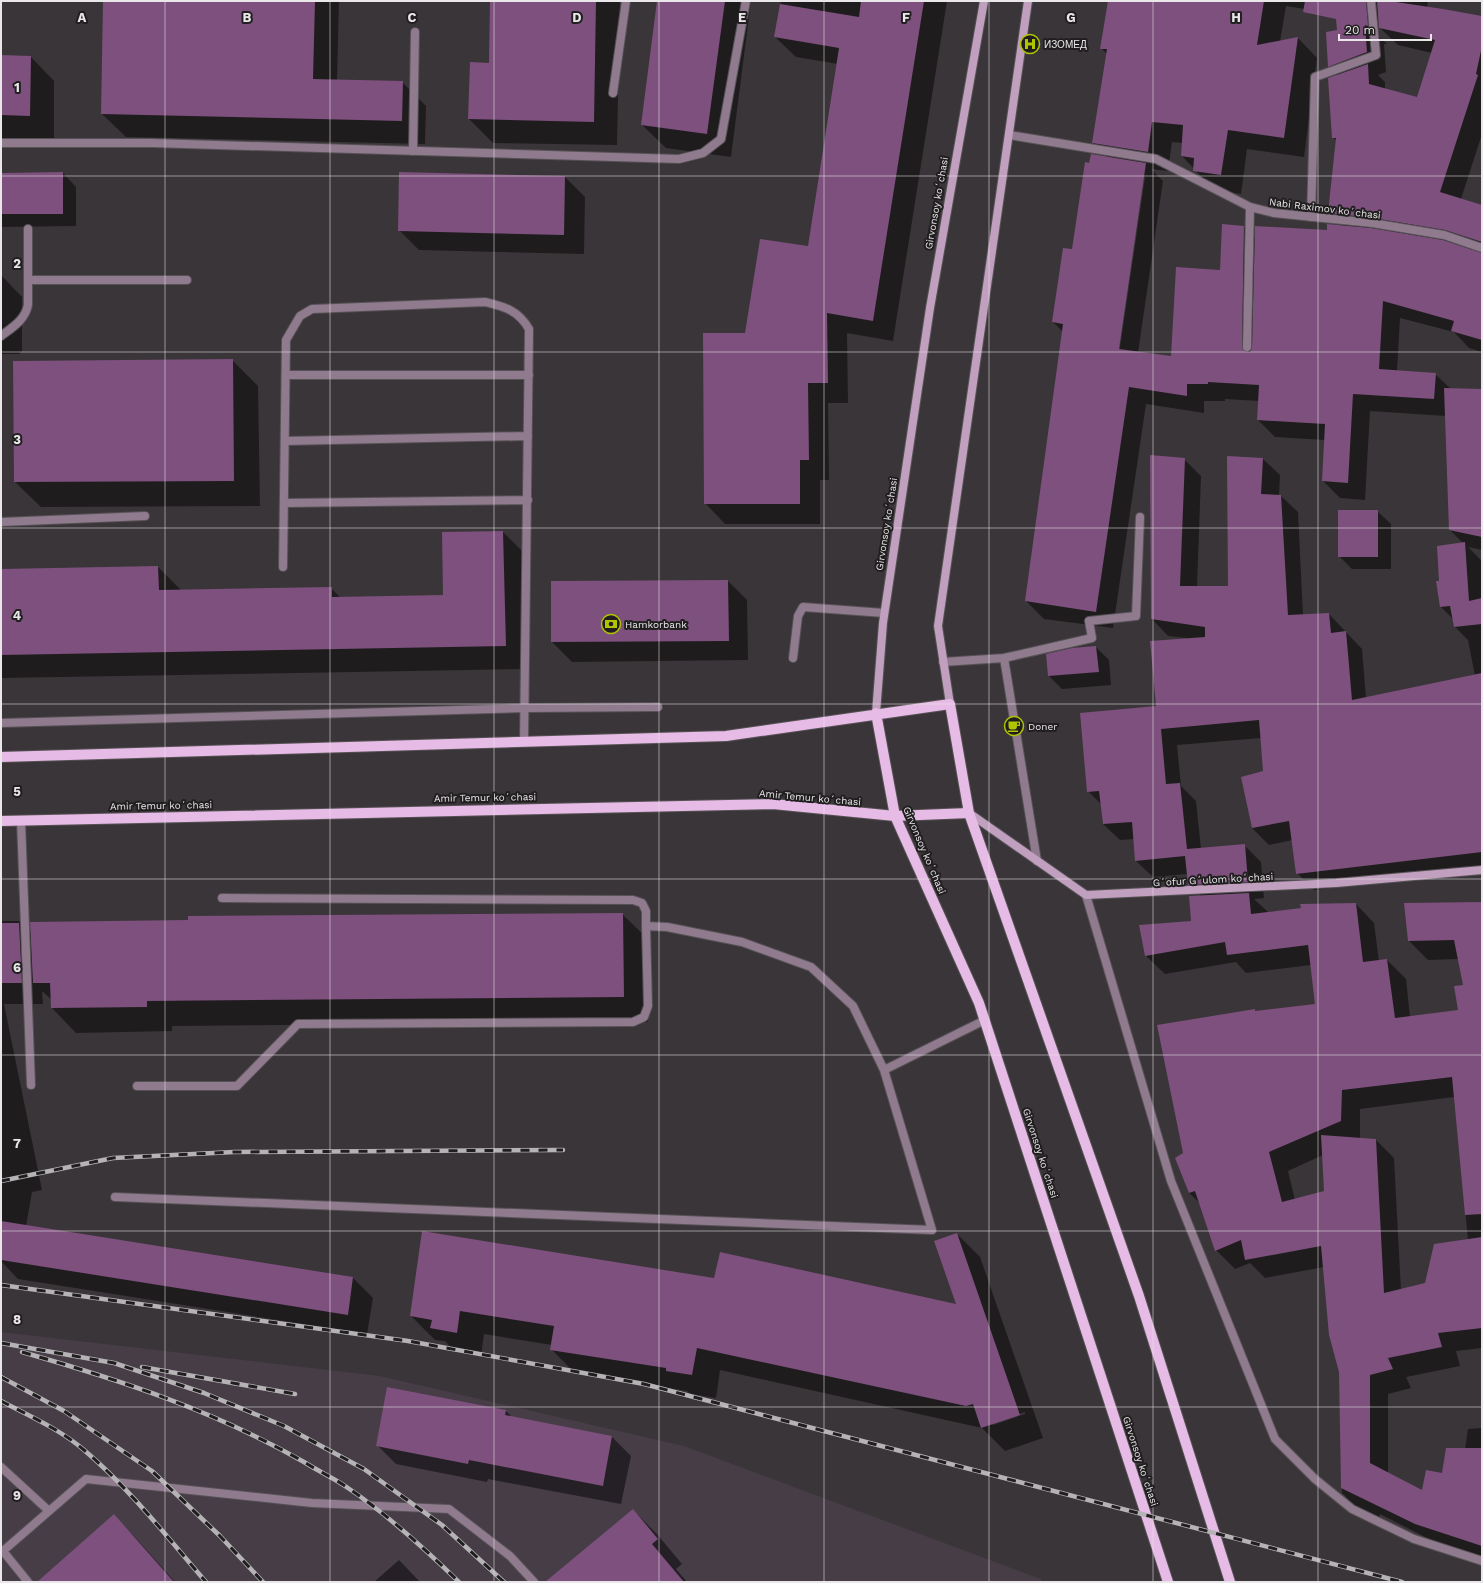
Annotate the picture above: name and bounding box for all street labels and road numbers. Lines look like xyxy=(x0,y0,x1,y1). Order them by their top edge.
street label: Girvonsoy koʻchasi xyxy=(923,156,950,250)
street label: Nabi Raximov koʻchasi xyxy=(1269,196,1381,221)
street label: Girvonsoy koʻchasi xyxy=(874,477,899,571)
street label: Amir Temur koʻchasi xyxy=(759,788,861,807)
street label: Amir Temur koʻchasi xyxy=(434,791,536,804)
street label: Amir Temur koʻchasi xyxy=(110,799,212,812)
street label: Girvonsoy koʻchasi xyxy=(901,805,948,895)
street label: Gʻofur Gʻulom koʻchasi xyxy=(1152,871,1274,888)
street label: Girvonsoy koʻchasi xyxy=(1021,1107,1060,1199)
street label: Girvonsoy koʻchasi xyxy=(1121,1415,1160,1507)

